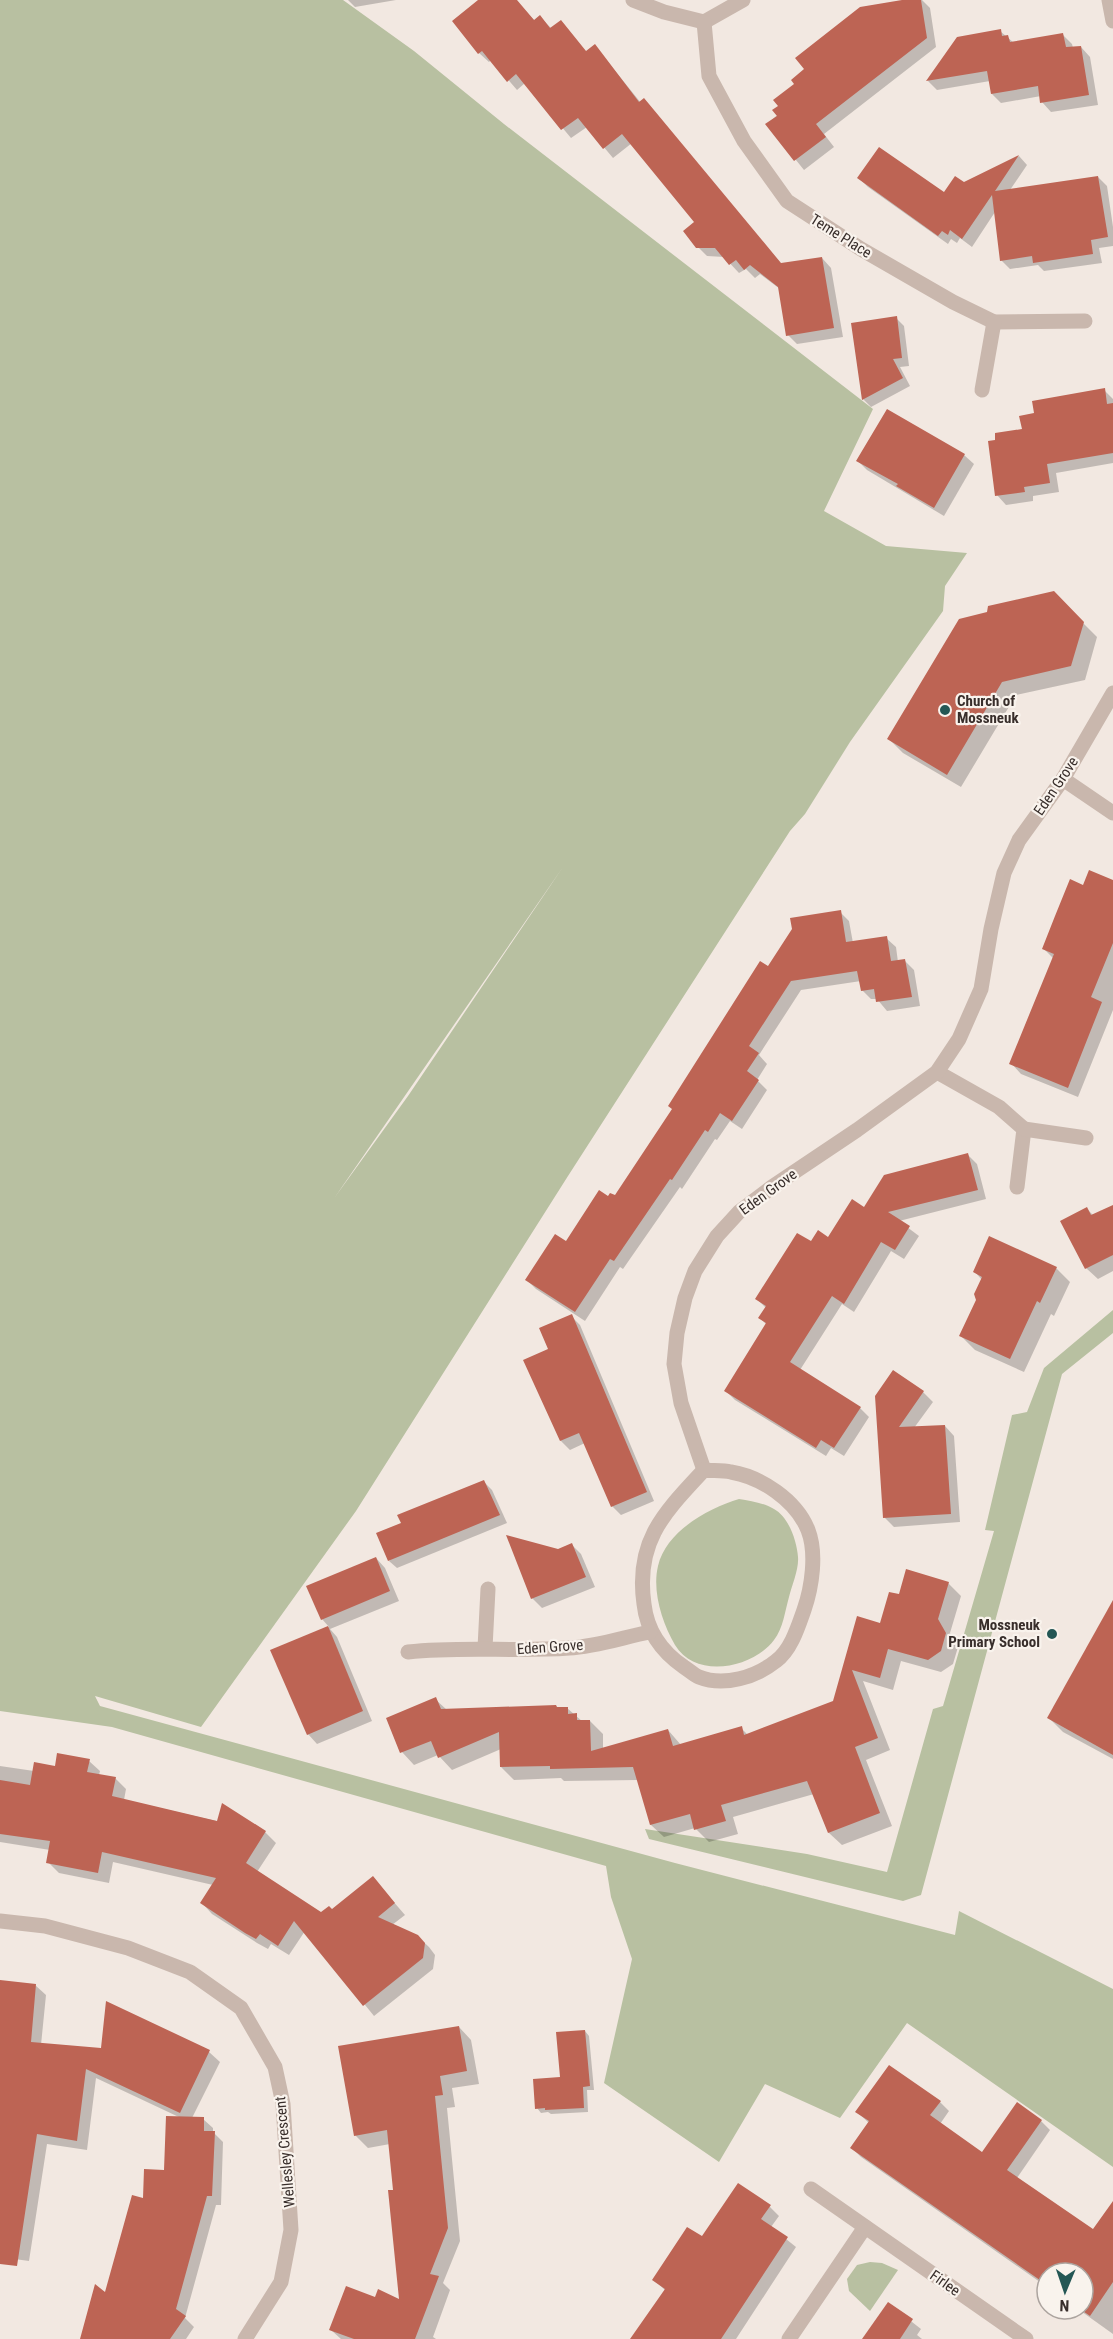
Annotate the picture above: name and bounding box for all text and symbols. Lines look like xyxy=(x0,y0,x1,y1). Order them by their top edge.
street label: Teme Place xyxy=(807,210,875,262)
place label: Church of Mossneuk xyxy=(957,692,1019,727)
marker: Church of Mossneuk xyxy=(938,703,952,717)
street label: Eden Grove xyxy=(1030,753,1082,819)
street label: Eden Grove xyxy=(736,1165,800,1219)
place label: Mossneuk Primary School xyxy=(948,1616,1041,1651)
marker: Mossneuk Primary School xyxy=(1045,1627,1059,1641)
street label: Eden Grove xyxy=(516,1636,584,1658)
street label: Wellesley Crescent xyxy=(271,2096,299,2208)
north arrow xyxy=(1035,2261,1095,2321)
street label: Firlee xyxy=(926,2266,964,2300)
text: N xyxy=(1059,2296,1070,2315)

